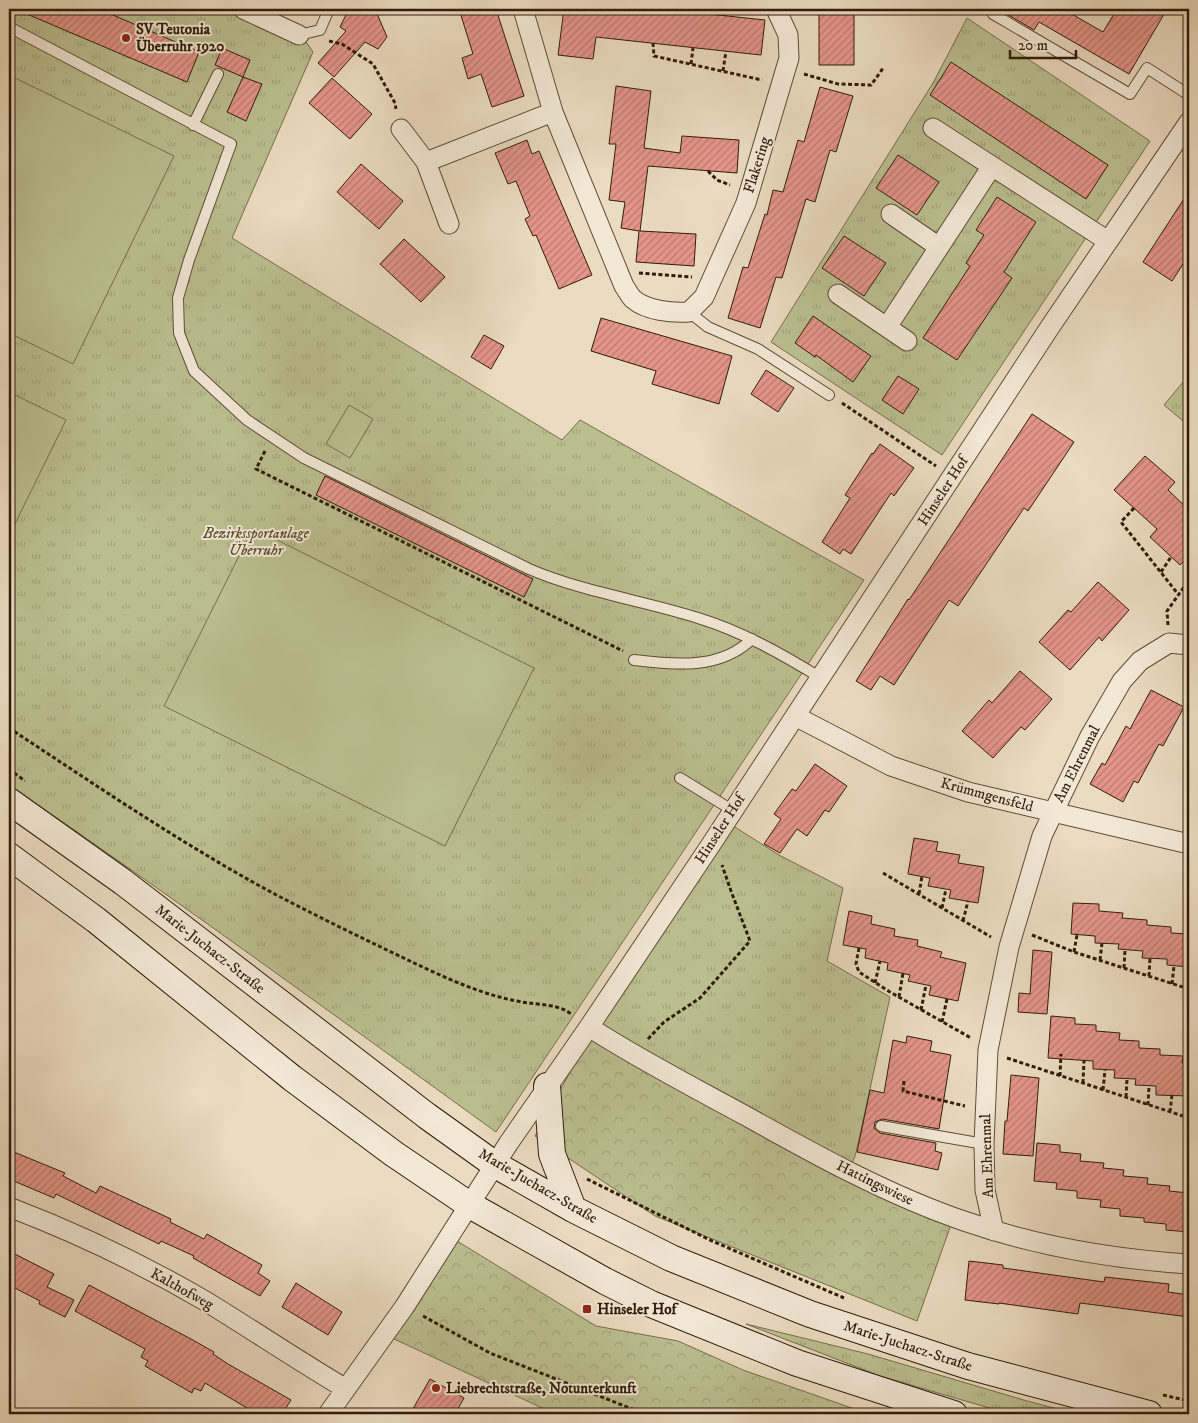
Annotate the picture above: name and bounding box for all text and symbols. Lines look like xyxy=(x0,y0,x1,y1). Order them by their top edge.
place label: SV Teutonia Überruhr 1920 xyxy=(136,20,224,56)
scale bar xyxy=(1010,28,1077,60)
marker: SV Teutonia Überruhr 1920 xyxy=(120,32,132,44)
text: 20 m xyxy=(1018,36,1048,55)
street label: Flakering xyxy=(739,134,775,196)
street label: Hinseler Hof xyxy=(913,451,974,529)
park label: Bezirkssportanlage Überruhr xyxy=(202,524,310,560)
street label: Am Ehrenmal xyxy=(1049,722,1105,806)
street label: Krümmgensfeld xyxy=(939,774,1036,817)
street label: Hinseler Hof xyxy=(690,789,751,867)
street label: Marie-Juchacz-Straße xyxy=(151,900,269,998)
street label: Am Ehrenmal xyxy=(976,1113,998,1198)
street label: Marie-Juchacz-Straße xyxy=(475,1144,601,1228)
street label: Hattingswiese xyxy=(833,1156,917,1210)
street label: Kalthofweg xyxy=(147,1264,217,1314)
place label: Hinseler Hof xyxy=(597,1300,680,1319)
marker: Hinseler Hof xyxy=(581,1303,593,1315)
street label: Marie-Juchacz-Straße xyxy=(841,1316,975,1376)
place label: Liebrechtstraße, Notunterkunft xyxy=(446,1379,637,1398)
marker: Liebrechtstraße, Notunterkunft xyxy=(430,1382,442,1394)

